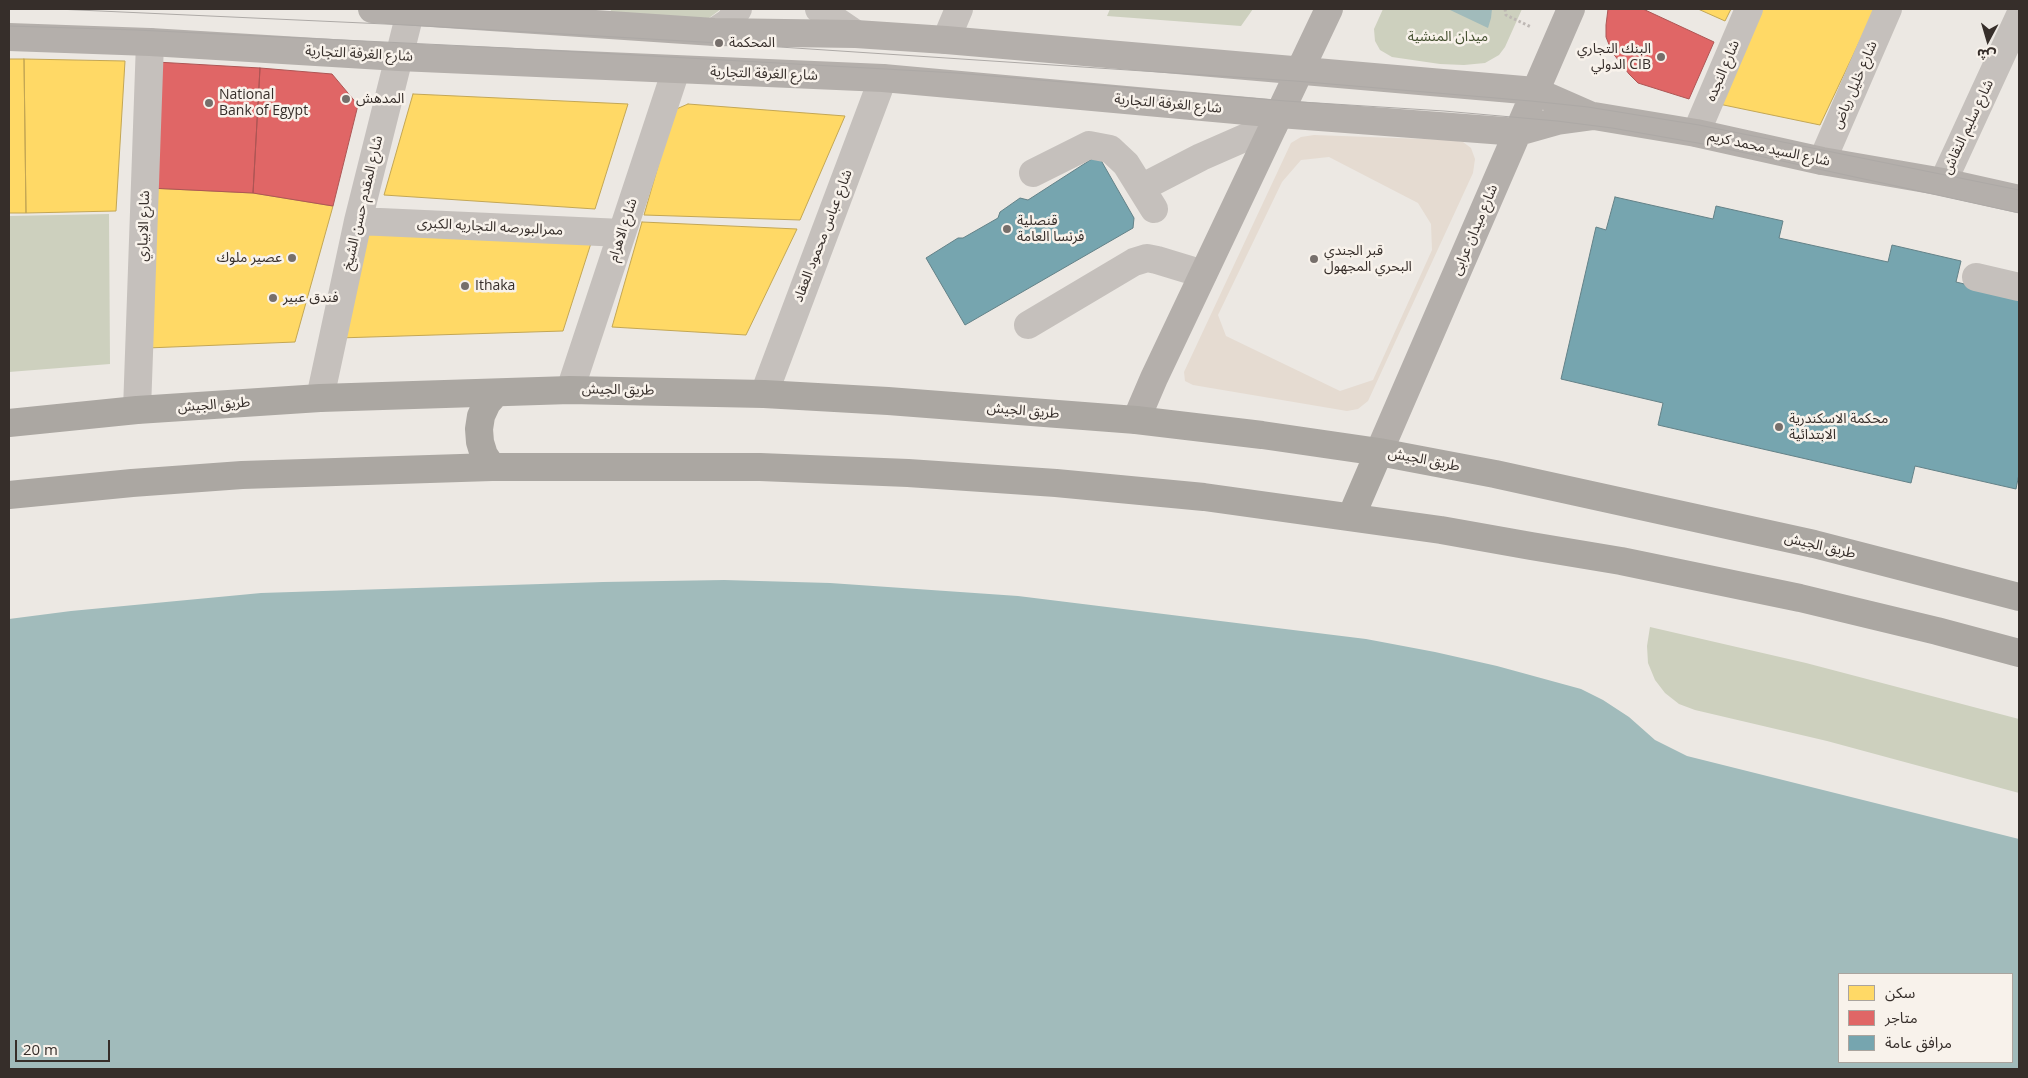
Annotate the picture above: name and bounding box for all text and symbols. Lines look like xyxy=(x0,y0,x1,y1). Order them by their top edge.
north arrow xyxy=(1963,15,2013,65)
park label: ميدان المنشية xyxy=(1408,29,1488,45)
place label: المحكمة xyxy=(729,35,775,51)
marker: المحكمة xyxy=(713,37,725,49)
street label: شارع النجده xyxy=(1703,38,1743,104)
street label: شارع خليل رياض xyxy=(1829,39,1881,131)
place label: البنك التجاري الدولي CIB xyxy=(1577,41,1651,74)
street label: شارع الغرفة التجارية xyxy=(305,43,413,65)
text: ش xyxy=(1976,45,1997,66)
marker: البنك التجاري الدولي CIB xyxy=(1655,51,1667,63)
street label: شارع الغرفة التجارية xyxy=(710,64,818,84)
street label: شارع سليم النقاش xyxy=(1939,77,1997,177)
place label: National Bank of Egypt xyxy=(219,87,308,120)
place label: المدهش xyxy=(356,91,404,107)
street label: شارع الغرفة التجارية xyxy=(1114,91,1222,117)
marker: المدهش xyxy=(340,93,352,105)
marker: National Bank of Egypt xyxy=(203,97,215,109)
street label: شارع السيد محمد كريم xyxy=(1706,128,1832,170)
street label: شارع المقدم حسن الشيخ xyxy=(339,134,387,272)
street label: شارع عباس محمود العقاد xyxy=(790,167,856,305)
street label: شارع ميدان عرابى xyxy=(1448,182,1502,278)
street label: شارع الابياري xyxy=(134,190,154,262)
street label: شارع الاهرام xyxy=(605,196,641,264)
place label: قنصلية فرنسا العامة xyxy=(1017,213,1084,246)
street label: ممرالبورصه التجاريه الكبرى xyxy=(416,215,564,239)
marker: قنصلية فرنسا العامة xyxy=(1001,223,1013,235)
place label: قبر الجندي البحري المجهول xyxy=(1324,243,1412,276)
place label: عصير ملوك xyxy=(217,250,282,266)
marker: عصير ملوك xyxy=(286,252,298,264)
marker: قبر الجندي البحري المجهول xyxy=(1308,253,1320,265)
place label: Ithaka xyxy=(475,278,515,294)
marker: Ithaka xyxy=(459,280,471,292)
place label: فندق عبير xyxy=(283,290,339,306)
marker: فندق عبير xyxy=(267,292,279,304)
street label: طريق الجيش xyxy=(582,381,654,399)
street label: طريق الجيش xyxy=(177,394,251,416)
street label: طريق الجيش xyxy=(986,399,1060,423)
place label: محكمة الاسكندرية الابتدائية xyxy=(1789,411,1888,444)
marker: محكمة الاسكندرية الابتدائية xyxy=(1773,421,1785,433)
street label: طريق الجيش xyxy=(1387,445,1461,475)
street label: طريق الجيش xyxy=(1783,530,1857,562)
legend xyxy=(1838,973,2013,1063)
text: سكن xyxy=(1885,982,1915,1002)
text: متاجر xyxy=(1885,1007,1918,1027)
scale bar xyxy=(18,1030,112,1062)
text: مرافق عامة xyxy=(1885,1032,1952,1052)
text: 20 m xyxy=(23,1039,58,1059)

